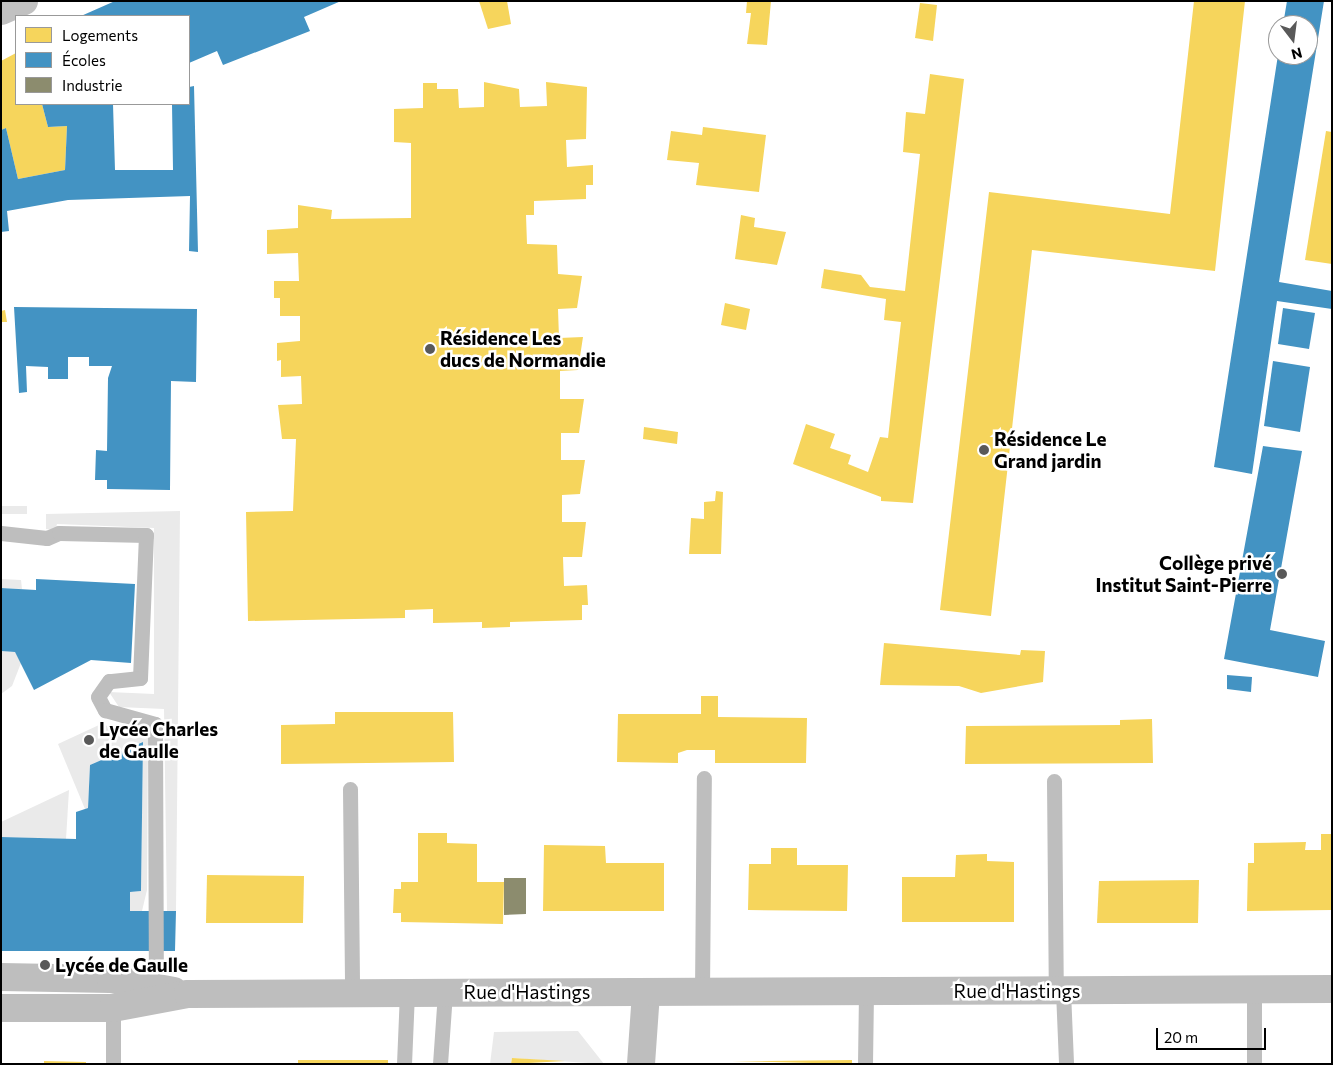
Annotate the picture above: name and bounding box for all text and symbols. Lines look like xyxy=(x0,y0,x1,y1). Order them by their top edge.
legend xyxy=(15,15,190,105)
north arrow xyxy=(1268,15,1318,65)
text: Logements xyxy=(62,26,138,44)
text: N xyxy=(1289,44,1304,64)
text: Écoles xyxy=(62,51,106,69)
text: Industrie xyxy=(62,76,123,94)
place label: Résidence Les ducs de Normandie xyxy=(440,327,606,371)
marker: Résidence Les ducs de Normandie xyxy=(424,343,436,355)
place label: Résidence Le Grand jardin xyxy=(994,428,1107,472)
marker: Résidence Le Grand jardin xyxy=(978,444,990,456)
place label: Collège privé Institut Saint-Pierre xyxy=(1096,552,1272,596)
marker: Collège privé Institut Saint-Pierre xyxy=(1276,568,1288,580)
place label: Lycée Charles de Gaulle xyxy=(99,718,218,762)
marker: Lycée Charles de Gaulle xyxy=(83,734,95,746)
place label: Lycée de Gaulle xyxy=(55,954,188,976)
marker: Lycée de Gaulle xyxy=(39,959,51,971)
street label: Rue d'Hastings xyxy=(954,980,1080,1002)
street label: Rue d'Hastings xyxy=(464,981,590,1003)
scale bar xyxy=(1158,1018,1268,1050)
text: 20 m xyxy=(1164,1028,1198,1046)

